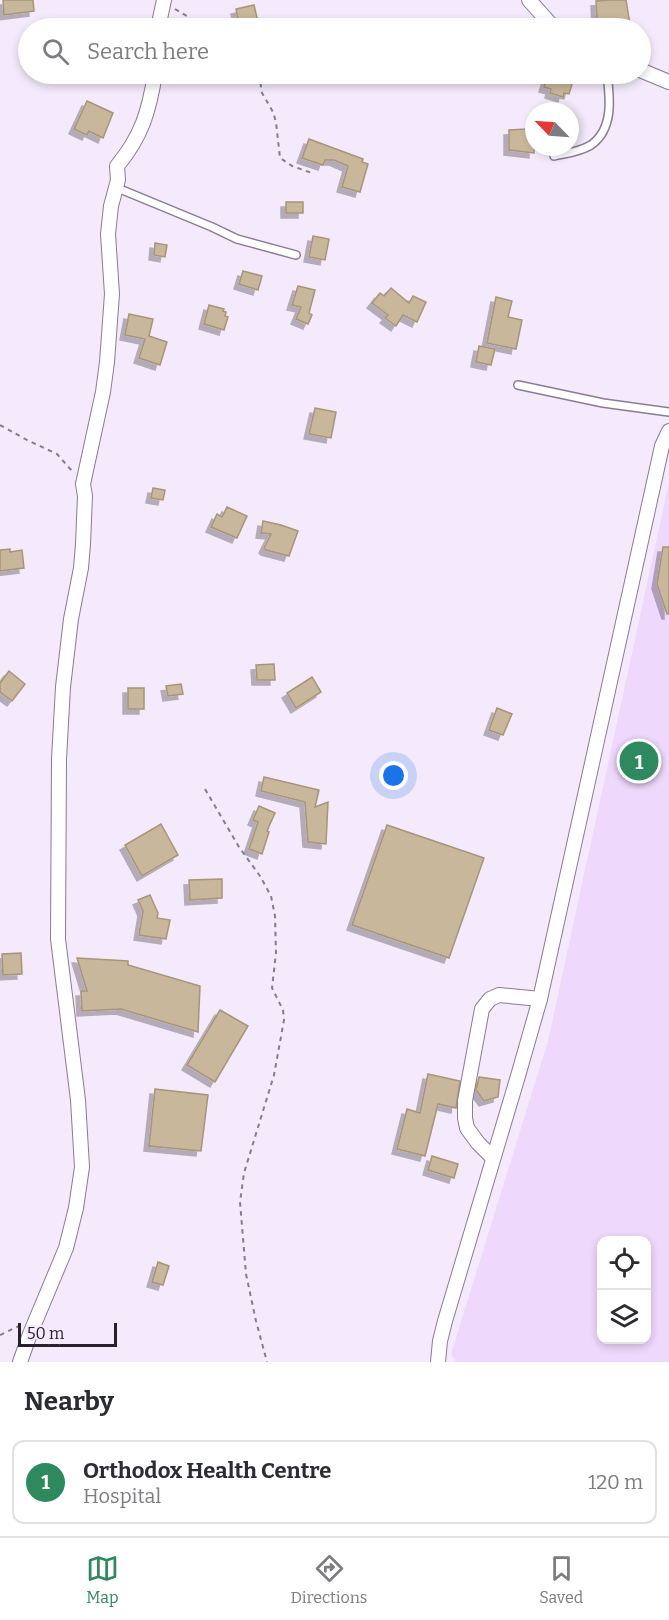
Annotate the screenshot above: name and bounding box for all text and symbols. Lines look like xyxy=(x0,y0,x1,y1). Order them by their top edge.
search box xyxy=(18,18,651,84)
icon: search xyxy=(39,35,72,68)
text: Search here xyxy=(87,38,209,65)
north arrow xyxy=(525,102,579,156)
pin: 1 xyxy=(620,738,658,783)
your location xyxy=(379,761,408,790)
map controls xyxy=(597,1236,651,1344)
button: locate xyxy=(597,1236,651,1290)
button: layers xyxy=(597,1290,651,1344)
scale bar xyxy=(18,1320,117,1348)
text: 50 m xyxy=(27,1324,64,1343)
text: Nearby xyxy=(24,1386,114,1417)
text: Orthodox Health Centre xyxy=(83,1457,331,1484)
text: 1 xyxy=(41,1470,50,1494)
text: 120 m xyxy=(588,1470,643,1494)
text: Hospital xyxy=(83,1484,161,1508)
tab: Map xyxy=(86,1552,119,1607)
tab: Directions xyxy=(291,1552,368,1607)
tab: Saved xyxy=(539,1552,583,1607)

